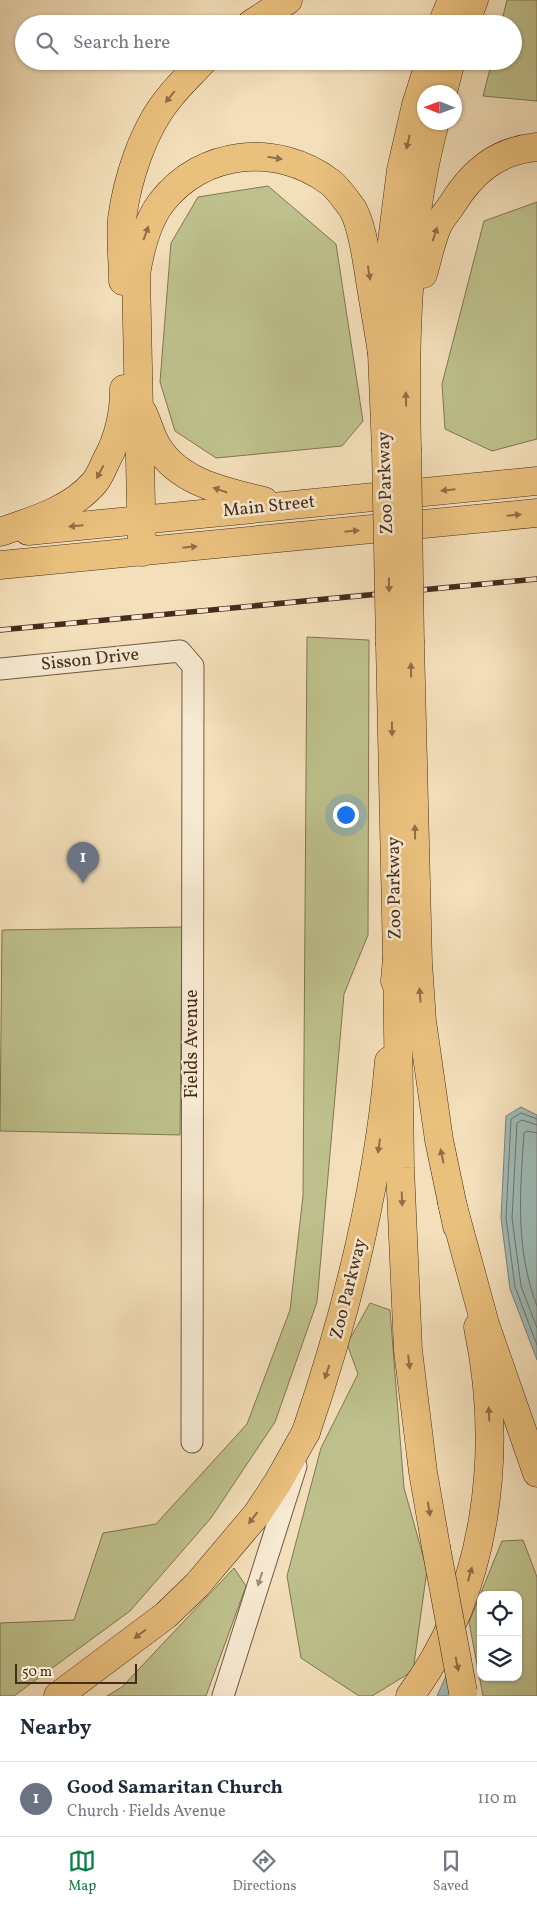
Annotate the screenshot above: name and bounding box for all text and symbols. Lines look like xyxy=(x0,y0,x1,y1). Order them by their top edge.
search box xyxy=(15,15,522,70)
icon: search xyxy=(33,29,61,57)
text: Search here xyxy=(73,30,170,56)
north arrow xyxy=(417,85,462,130)
one-way arrow xyxy=(165,90,176,103)
one-way arrow xyxy=(404,135,412,150)
one-way arrow xyxy=(267,154,283,162)
one-way arrow xyxy=(142,225,150,240)
one-way arrow xyxy=(432,226,440,241)
one-way arrow xyxy=(365,266,373,282)
one-way arrow xyxy=(401,391,409,407)
street label: Zoo Parkway xyxy=(372,431,400,535)
one-way arrow xyxy=(96,465,105,478)
one-way arrow xyxy=(212,485,227,493)
one-way arrow xyxy=(440,486,456,494)
street label: Main Street xyxy=(222,490,316,524)
one-way arrow xyxy=(506,511,522,519)
one-way arrow xyxy=(68,522,84,530)
one-way arrow xyxy=(344,527,360,535)
one-way arrow xyxy=(183,543,199,551)
one-way arrow xyxy=(385,578,393,594)
street label: Sisson Drive xyxy=(40,642,140,678)
one-way arrow xyxy=(406,662,414,678)
one-way arrow xyxy=(388,721,396,737)
your location xyxy=(333,802,359,828)
one-way arrow xyxy=(410,824,418,840)
street label: Zoo Parkway xyxy=(382,836,408,940)
pin: 1 xyxy=(67,842,99,883)
one-way arrow xyxy=(416,986,424,1002)
street label: Fields Avenue xyxy=(180,989,205,1099)
one-way arrow xyxy=(374,1138,382,1154)
one-way arrow xyxy=(438,1148,446,1163)
one-way arrow xyxy=(398,1192,406,1208)
street label: Zoo Parkway xyxy=(324,1236,374,1342)
one-way arrow xyxy=(405,1354,413,1370)
one-way arrow xyxy=(323,1365,330,1380)
one-way arrow xyxy=(484,1405,492,1421)
one-way arrow xyxy=(426,1502,434,1518)
one-way arrow xyxy=(248,1511,259,1524)
one-way arrow xyxy=(466,1567,474,1582)
one-way arrow xyxy=(256,1571,264,1586)
map controls xyxy=(477,1591,522,1681)
button: locate xyxy=(477,1591,522,1636)
one-way arrow xyxy=(133,1629,147,1639)
button: layers xyxy=(477,1636,522,1681)
one-way arrow xyxy=(454,1656,462,1672)
scale bar xyxy=(15,1661,138,1684)
text: 50 m xyxy=(22,1663,52,1682)
text: Nearby xyxy=(20,1714,91,1743)
text: Good Samaritan Church xyxy=(67,1775,283,1801)
text: 1 xyxy=(33,1788,39,1810)
text: 110 m xyxy=(478,1788,517,1810)
text: Church · Fields Avenue xyxy=(67,1801,226,1823)
tab: Map xyxy=(68,1847,96,1896)
tab: Directions xyxy=(232,1847,297,1896)
tab: Saved xyxy=(433,1847,469,1896)

